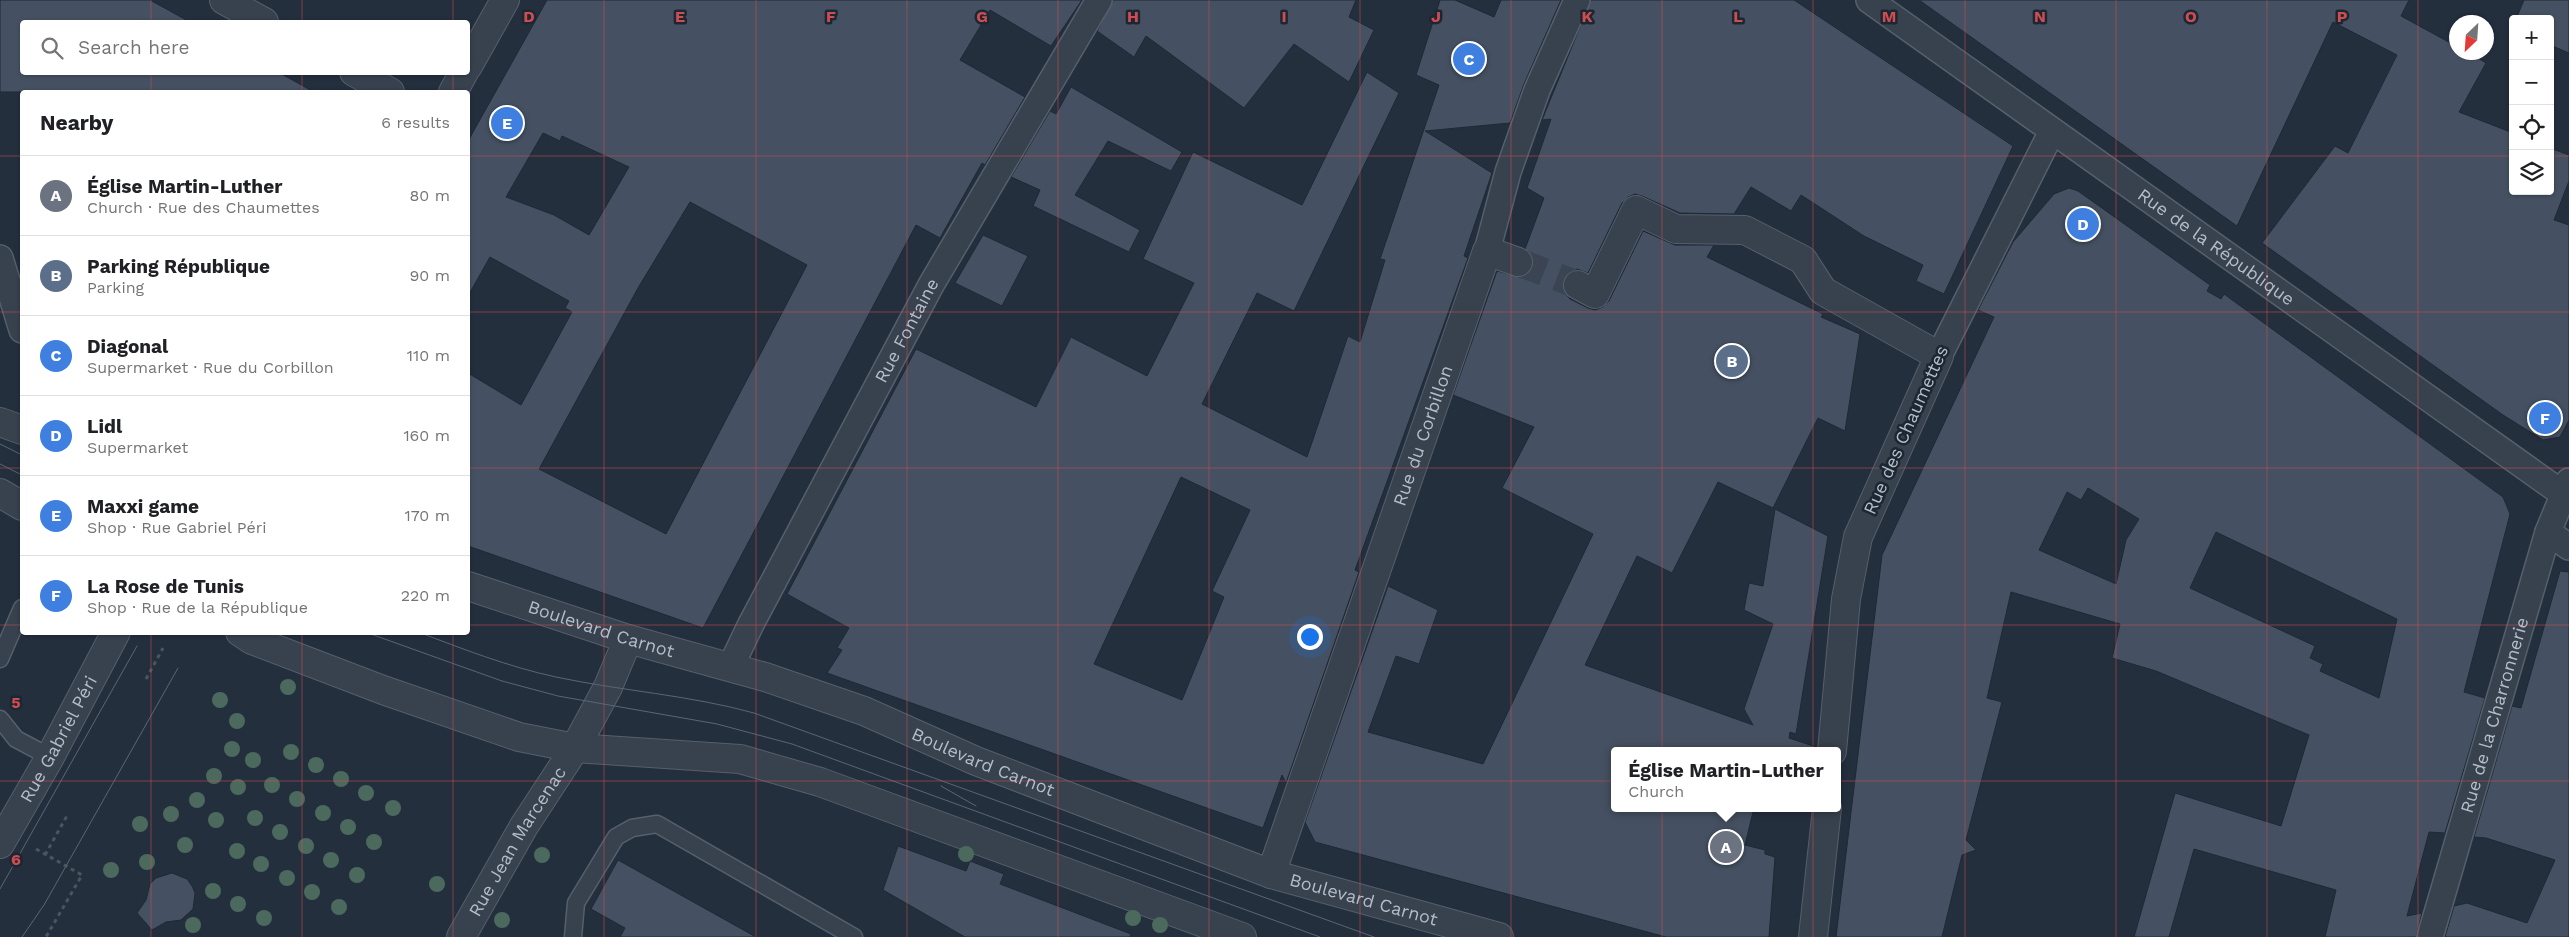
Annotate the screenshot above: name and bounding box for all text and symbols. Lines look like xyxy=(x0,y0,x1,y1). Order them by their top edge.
text: D xyxy=(523,7,535,26)
text: E xyxy=(675,7,685,26)
text: F xyxy=(826,7,836,26)
text: G xyxy=(976,7,988,26)
text: H xyxy=(1127,7,1139,26)
text: I xyxy=(1281,7,1287,26)
text: J xyxy=(1431,7,1441,26)
text: K xyxy=(1581,7,1593,26)
text: L xyxy=(1733,7,1743,26)
text: M xyxy=(1882,7,1896,26)
text: N xyxy=(2034,7,2046,26)
text: O xyxy=(2185,7,2197,26)
text: P xyxy=(2337,7,2348,26)
north arrow xyxy=(2449,15,2494,60)
map controls xyxy=(2509,15,2554,195)
button: + xyxy=(2509,15,2554,60)
search box xyxy=(20,20,470,75)
icon: search xyxy=(38,34,66,62)
text: Search here xyxy=(78,36,189,59)
pin: C xyxy=(1453,40,1485,78)
button: − xyxy=(2509,60,2554,105)
pin: E xyxy=(491,104,523,142)
button: locate xyxy=(2509,105,2554,150)
text: Nearby xyxy=(40,110,113,135)
text: 6 results xyxy=(381,113,450,132)
button: layers xyxy=(2509,150,2554,195)
text: Église Martin-Luther xyxy=(87,175,282,198)
street label: Rue de la République xyxy=(2134,184,2299,310)
text: A xyxy=(51,186,61,205)
text: 80 m xyxy=(409,186,450,205)
text: Church · Rue des Chaumettes xyxy=(87,198,320,217)
pin: D xyxy=(2067,205,2099,243)
text: Parking République xyxy=(87,255,270,278)
text: B xyxy=(51,266,61,285)
text: 90 m xyxy=(409,266,450,285)
street label: Rue Fontaine xyxy=(870,274,943,386)
text: Parking xyxy=(87,278,144,297)
text: Diagonal xyxy=(87,335,168,358)
pin: B xyxy=(1716,342,1748,380)
street label: Rue des Chaumettes xyxy=(1859,342,1952,517)
text: C xyxy=(51,346,61,365)
text: 110 m xyxy=(407,346,450,365)
text: Supermarket · Rue du Corbillon xyxy=(87,358,334,377)
street label: Rue du Corbillon xyxy=(1388,362,1457,509)
pin: F xyxy=(2529,399,2561,437)
text: Lidl xyxy=(87,415,122,438)
text: D xyxy=(50,426,62,445)
text: 160 m xyxy=(403,426,450,445)
text: Supermarket xyxy=(87,438,188,457)
text: Maxxi game xyxy=(87,495,199,518)
text: E xyxy=(51,506,61,525)
text: 170 m xyxy=(404,506,450,525)
text: Shop · Rue Gabriel Péri xyxy=(87,518,266,537)
text: La Rose de Tunis xyxy=(87,575,244,598)
text: F xyxy=(51,586,61,605)
text: 220 m xyxy=(401,586,450,605)
street label: Boulevard Carnot xyxy=(525,596,677,662)
text: Shop · Rue de la République xyxy=(87,598,308,617)
street label: Rue de la Charronnerie xyxy=(2456,615,2533,815)
your location xyxy=(1297,624,1323,650)
street label: Rue Gabriel Péri xyxy=(15,672,101,806)
text: 5 xyxy=(11,693,21,712)
street label: Boulevard Carnot xyxy=(909,723,1058,800)
popup xyxy=(1611,747,1841,812)
text: Église Martin-Luther xyxy=(1628,759,1824,782)
street label: Rue Jean Marcenac xyxy=(464,762,570,920)
text: Church xyxy=(1628,782,1684,801)
pin: A xyxy=(1710,828,1742,866)
text: 6 xyxy=(11,850,21,869)
street label: Boulevard Carnot xyxy=(1287,869,1440,930)

